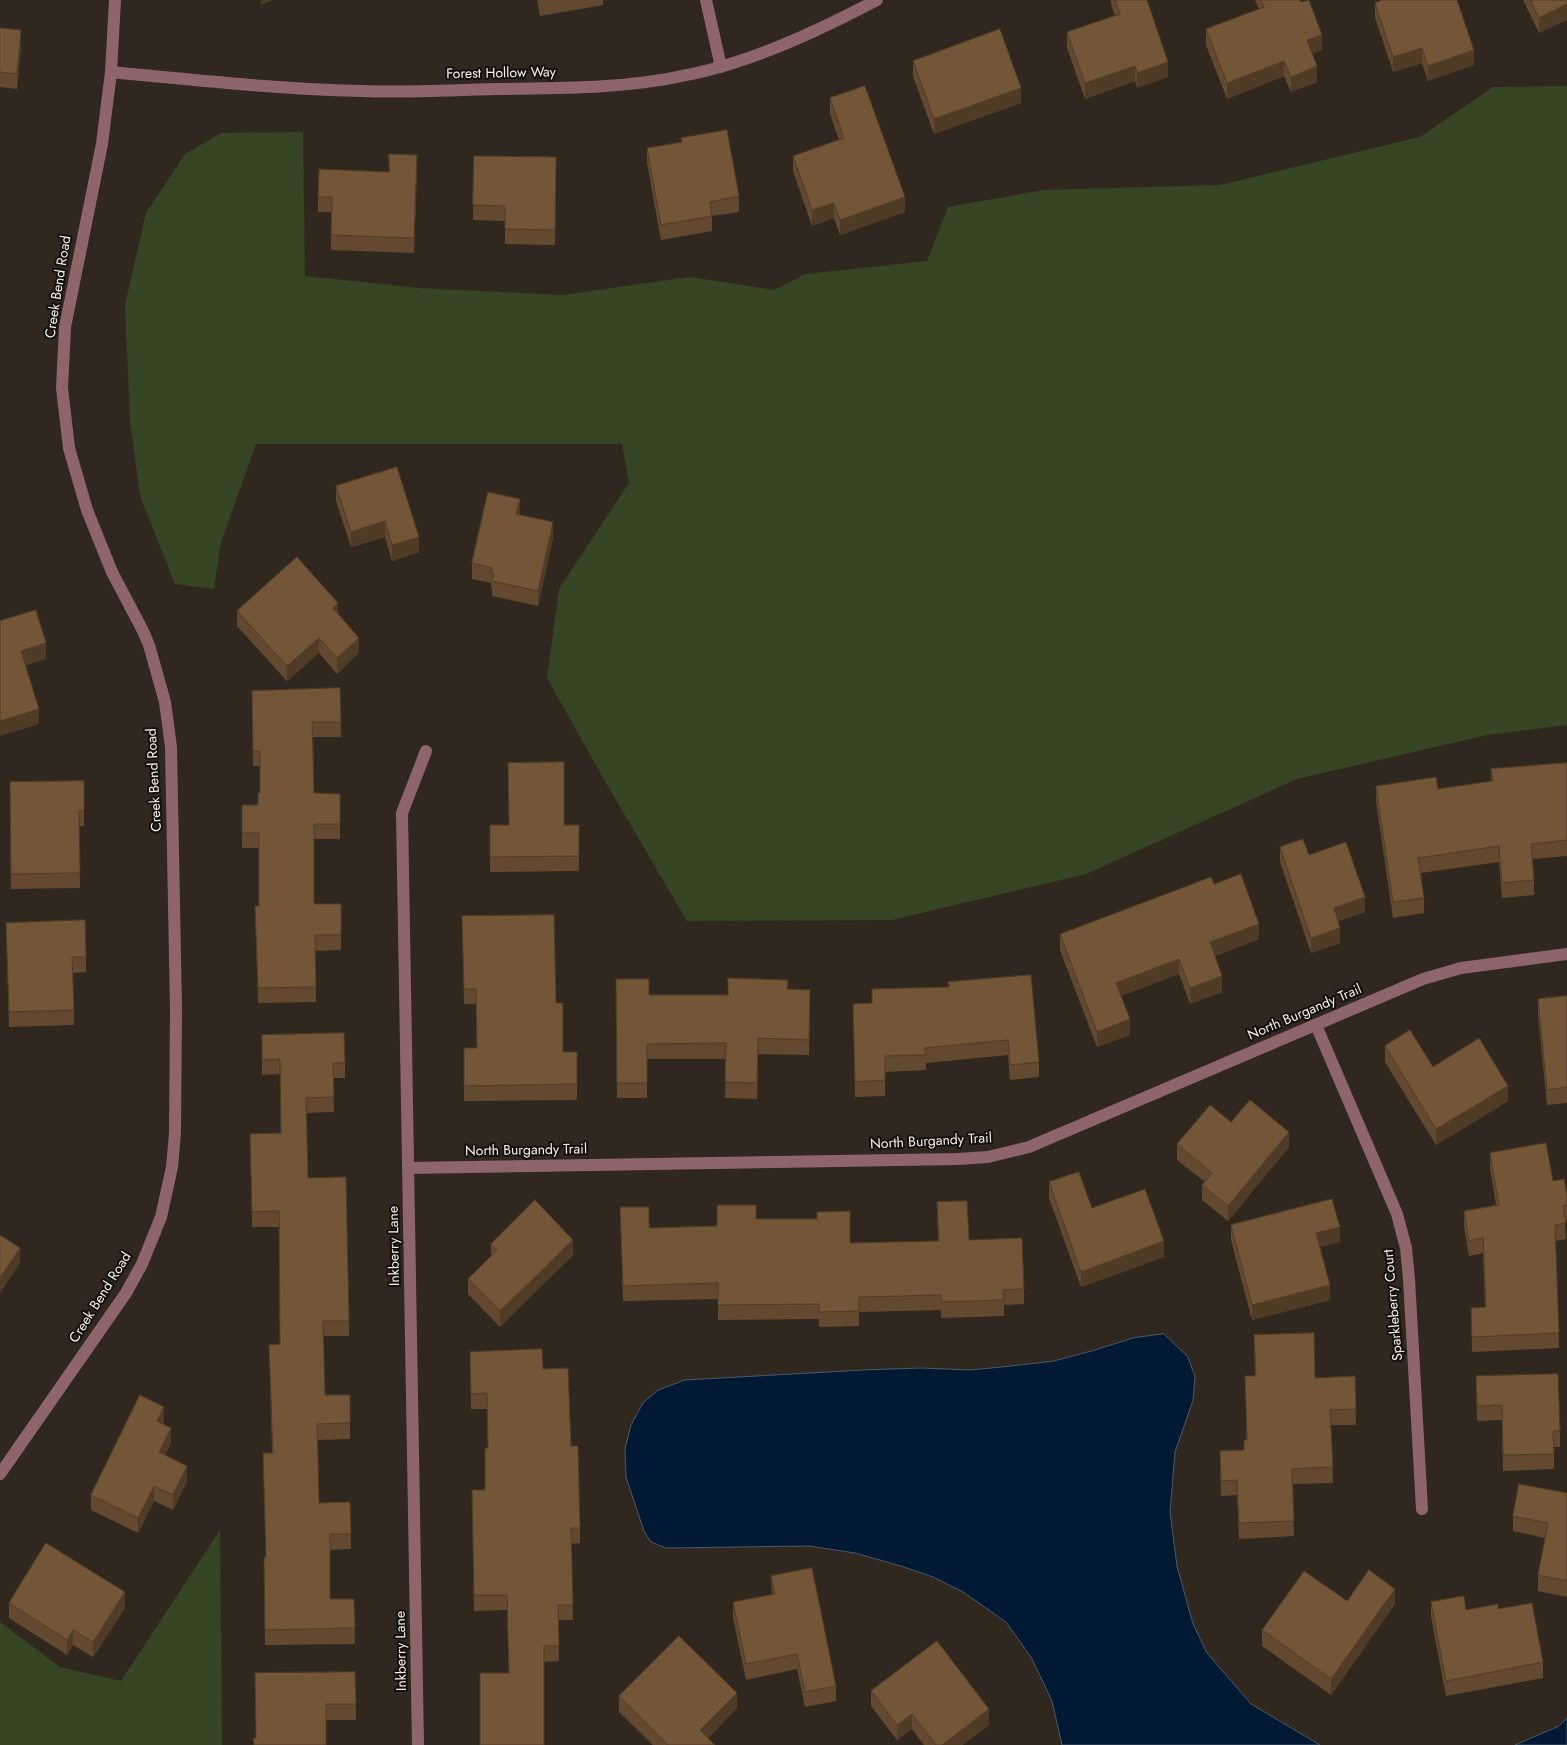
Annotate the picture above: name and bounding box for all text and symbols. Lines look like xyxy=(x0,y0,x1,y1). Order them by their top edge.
street label: Forest Hollow Way xyxy=(446,65,556,83)
street label: Creek Bend Road xyxy=(43,234,75,340)
street label: Creek Bend Road xyxy=(144,728,166,832)
street label: North Burgandy Trail xyxy=(1245,981,1365,1045)
street label: North Burgandy Trail xyxy=(870,1130,992,1154)
street label: North Burgandy Trail xyxy=(465,1142,587,1160)
street label: Inkberry Lane xyxy=(386,1206,404,1286)
street label: Sparkleberry Court xyxy=(1381,1248,1407,1362)
street label: Creek Bend Road xyxy=(66,1250,136,1346)
street label: Inkberry Lane xyxy=(393,1611,411,1691)

